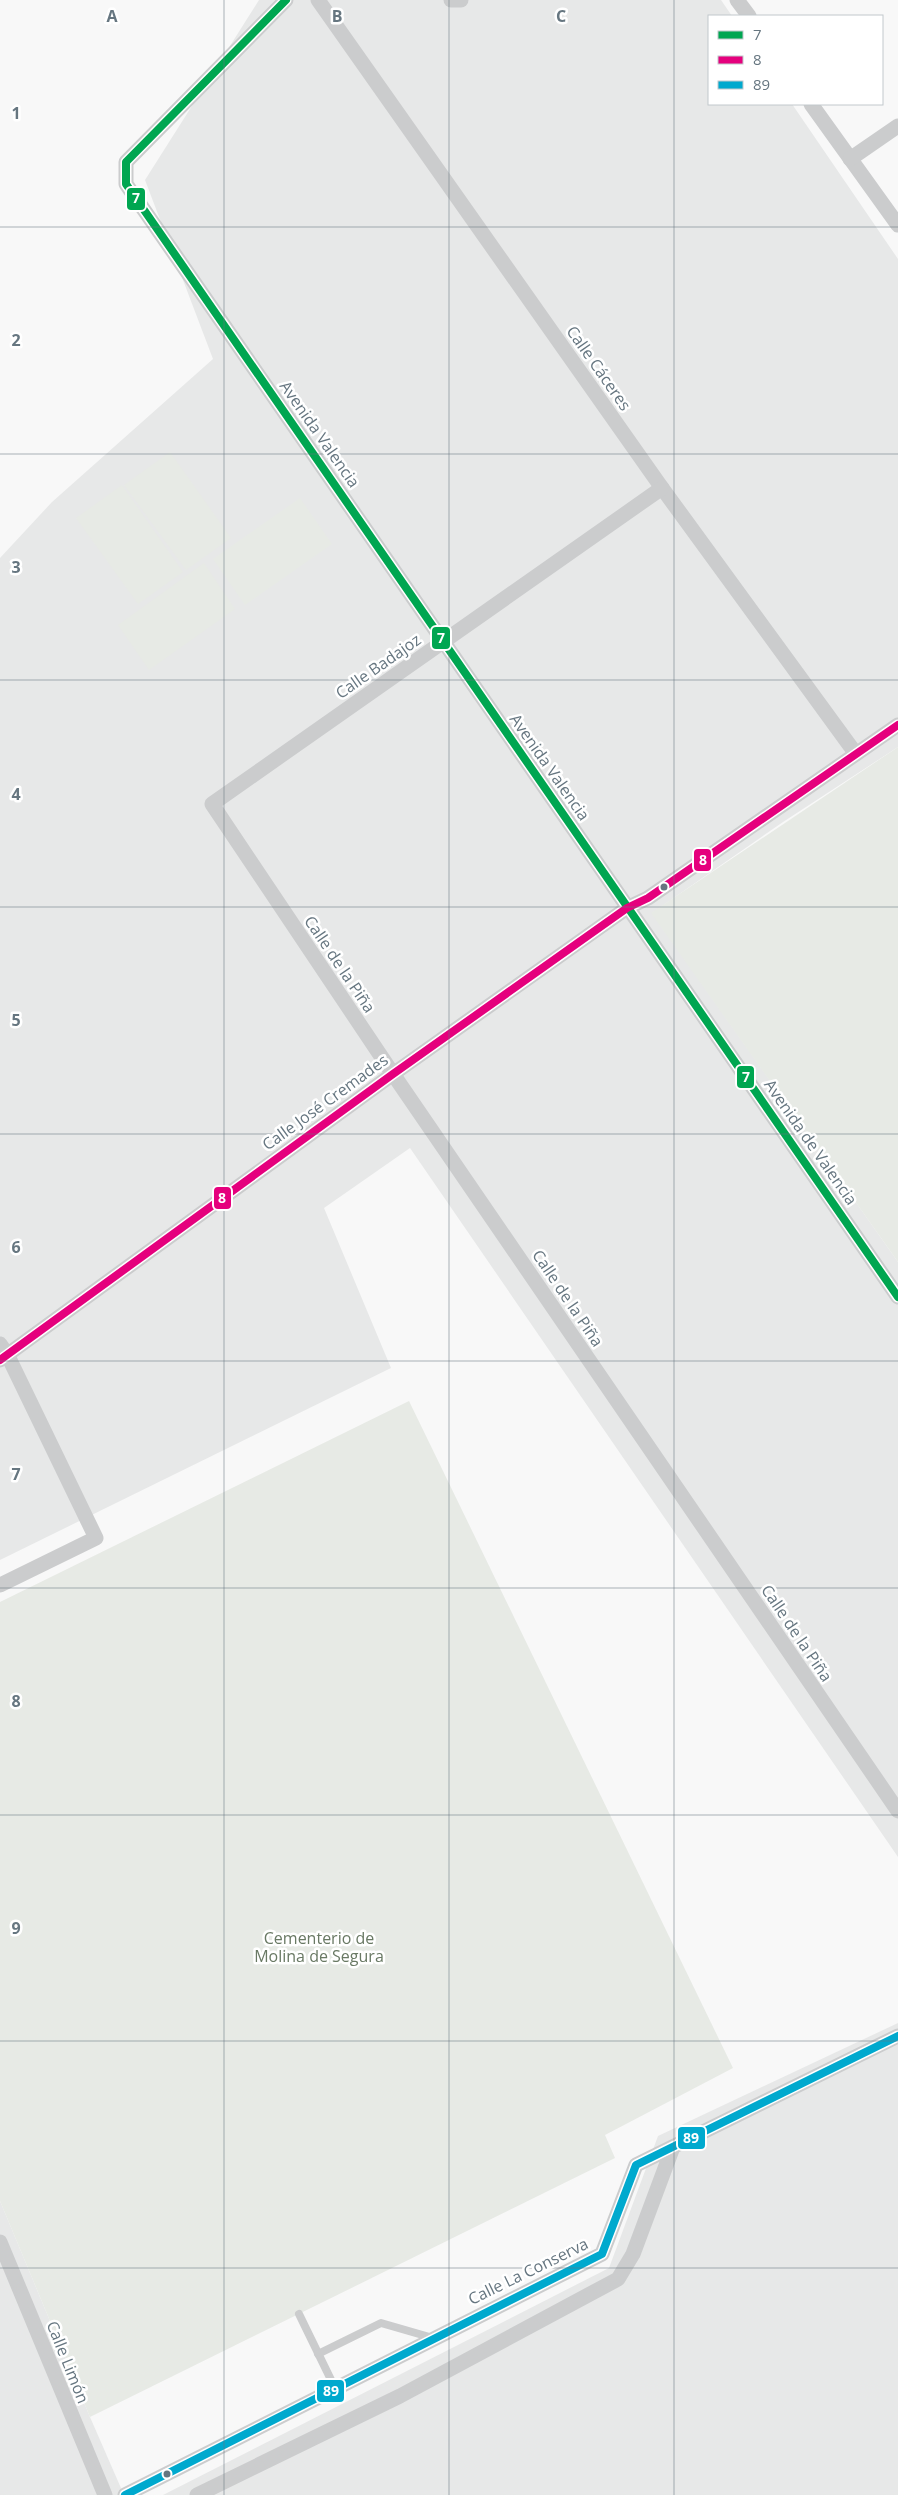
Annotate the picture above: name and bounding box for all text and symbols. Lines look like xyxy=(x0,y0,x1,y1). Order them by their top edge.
text: A xyxy=(106,5,118,27)
text: B xyxy=(332,5,342,27)
text: C xyxy=(556,5,566,27)
legend xyxy=(708,15,883,105)
text: 7 xyxy=(753,24,762,44)
text: 8 xyxy=(753,49,762,69)
text: 89 xyxy=(753,74,770,94)
text: 1 xyxy=(11,102,21,124)
line badge: 7 xyxy=(126,187,146,211)
text: 7 xyxy=(132,188,140,207)
street label: Calle Cáceres xyxy=(562,321,636,415)
text: 2 xyxy=(11,329,21,351)
street label: Avenida Valencia xyxy=(275,376,365,492)
text: 3 xyxy=(11,556,21,578)
line badge: 7 xyxy=(431,626,451,650)
text: 7 xyxy=(437,628,445,647)
street label: Calle Badajoz xyxy=(331,629,425,703)
street label: Avenida Valencia xyxy=(505,709,595,825)
text: 4 xyxy=(11,783,21,805)
line badge: 8 xyxy=(693,848,712,872)
text: 8 xyxy=(699,850,707,869)
unlabelled marker xyxy=(659,882,669,892)
street label: Calle de la Piña xyxy=(299,911,381,1017)
text: 5 xyxy=(11,1009,21,1031)
street label: Calle José Cremades xyxy=(258,1049,392,1155)
line badge: 7 xyxy=(736,1065,755,1089)
text: 7 xyxy=(742,1067,750,1086)
street label: Avenida de Valencia xyxy=(759,1075,863,1209)
line badge: 8 xyxy=(213,1186,232,1210)
text: 8 xyxy=(218,1188,226,1207)
text: 6 xyxy=(11,1236,21,1258)
street label: Calle de la Piña xyxy=(527,1245,609,1351)
text: 7 xyxy=(11,1463,21,1485)
street label: Calle de la Piña xyxy=(756,1580,838,1686)
text: 8 xyxy=(11,1690,21,1712)
text: 9 xyxy=(11,1917,21,1939)
park label: Cementerio de Molina de Segura xyxy=(254,1927,384,1967)
line badge: 89 xyxy=(677,2126,706,2150)
text: 89 xyxy=(683,2128,699,2147)
street label: Calle La Conserva xyxy=(464,2232,592,2310)
street label: Calle Limón xyxy=(42,2318,94,2406)
line badge: 89 xyxy=(316,2379,345,2403)
text: 89 xyxy=(323,2381,339,2400)
unlabelled marker xyxy=(162,2469,172,2479)

